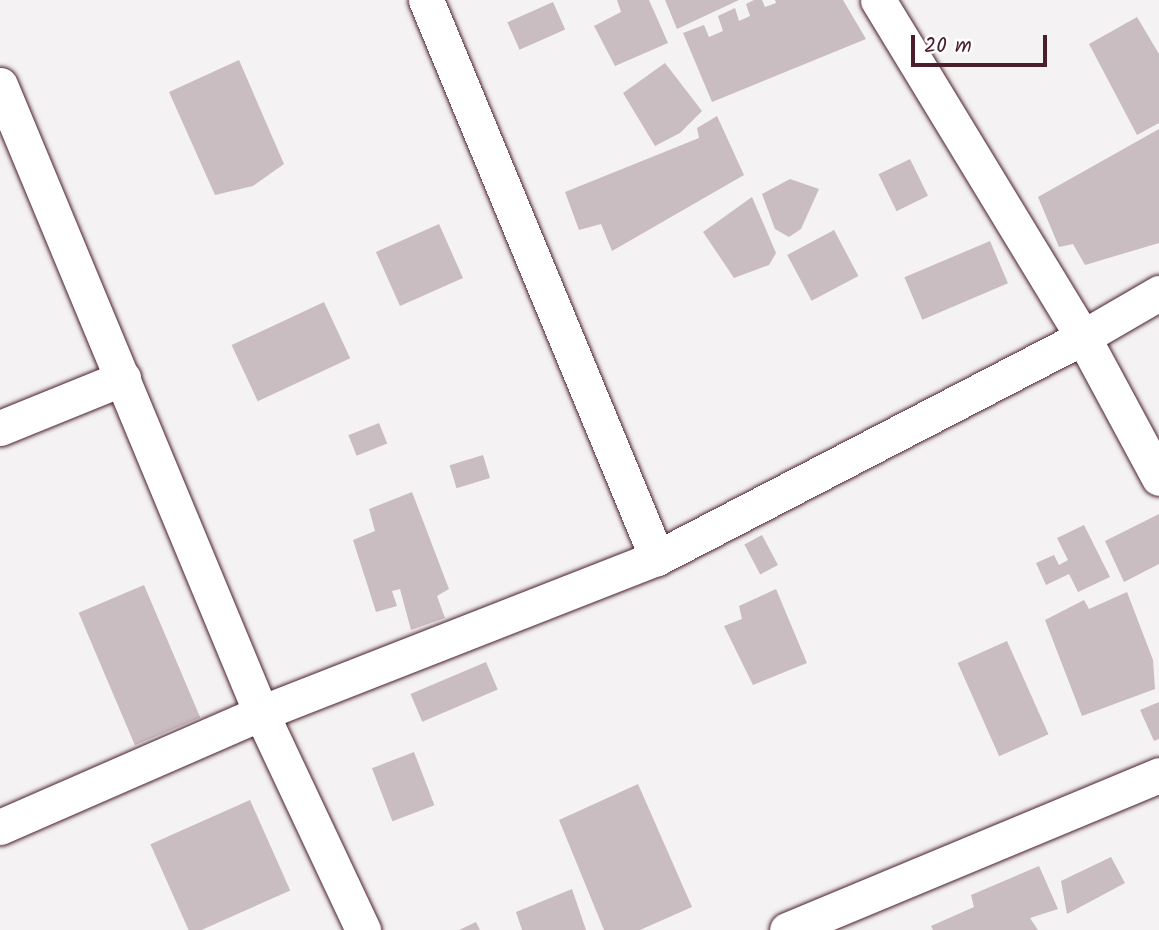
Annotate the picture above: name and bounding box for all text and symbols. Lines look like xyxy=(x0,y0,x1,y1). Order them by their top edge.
scale bar xyxy=(914,21,1050,65)
text: 20 m xyxy=(924,30,972,63)

